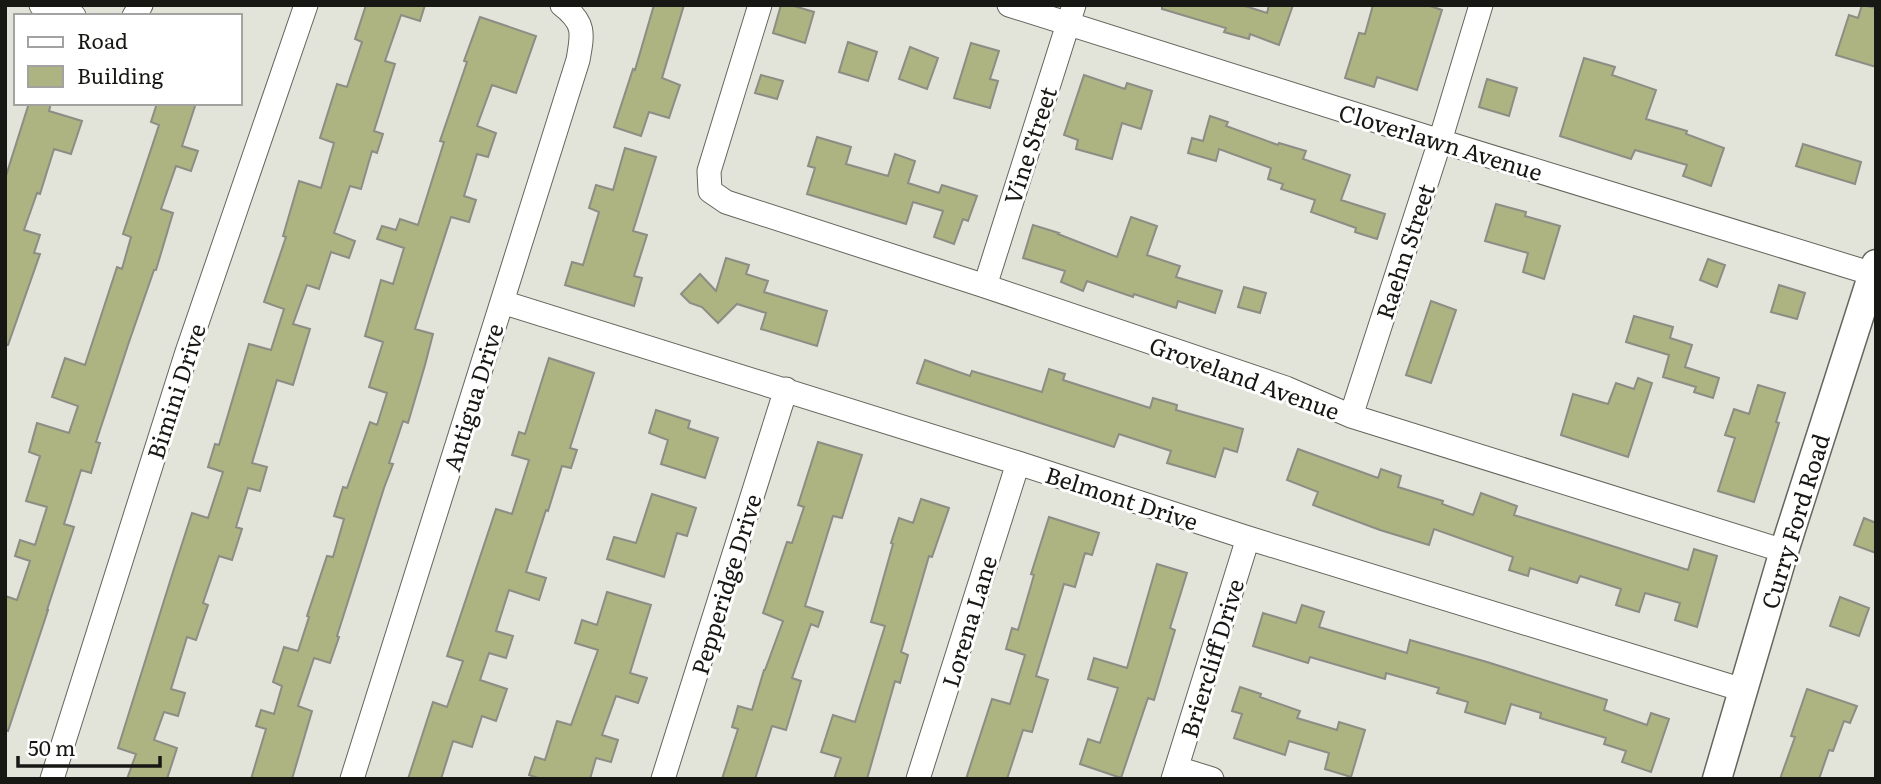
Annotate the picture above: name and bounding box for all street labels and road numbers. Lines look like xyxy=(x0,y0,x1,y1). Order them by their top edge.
street label: Vine Street xyxy=(994,81,1064,208)
street label: Cloverlawn Avenue xyxy=(1335,94,1547,188)
street label: Raehn Street xyxy=(1366,178,1442,323)
street label: Bimini Drive xyxy=(137,319,213,463)
street label: Antigua Drive xyxy=(433,319,511,475)
street label: Groveland Avenue xyxy=(1145,327,1345,427)
street label: Curry Ford Road xyxy=(1751,429,1837,613)
street label: Belmont Drive xyxy=(1041,456,1203,538)
street label: Pepperidge Drive xyxy=(681,489,769,679)
street label: Lorena Lane xyxy=(932,551,1004,691)
street label: Briercliff Drive xyxy=(1171,574,1251,742)

